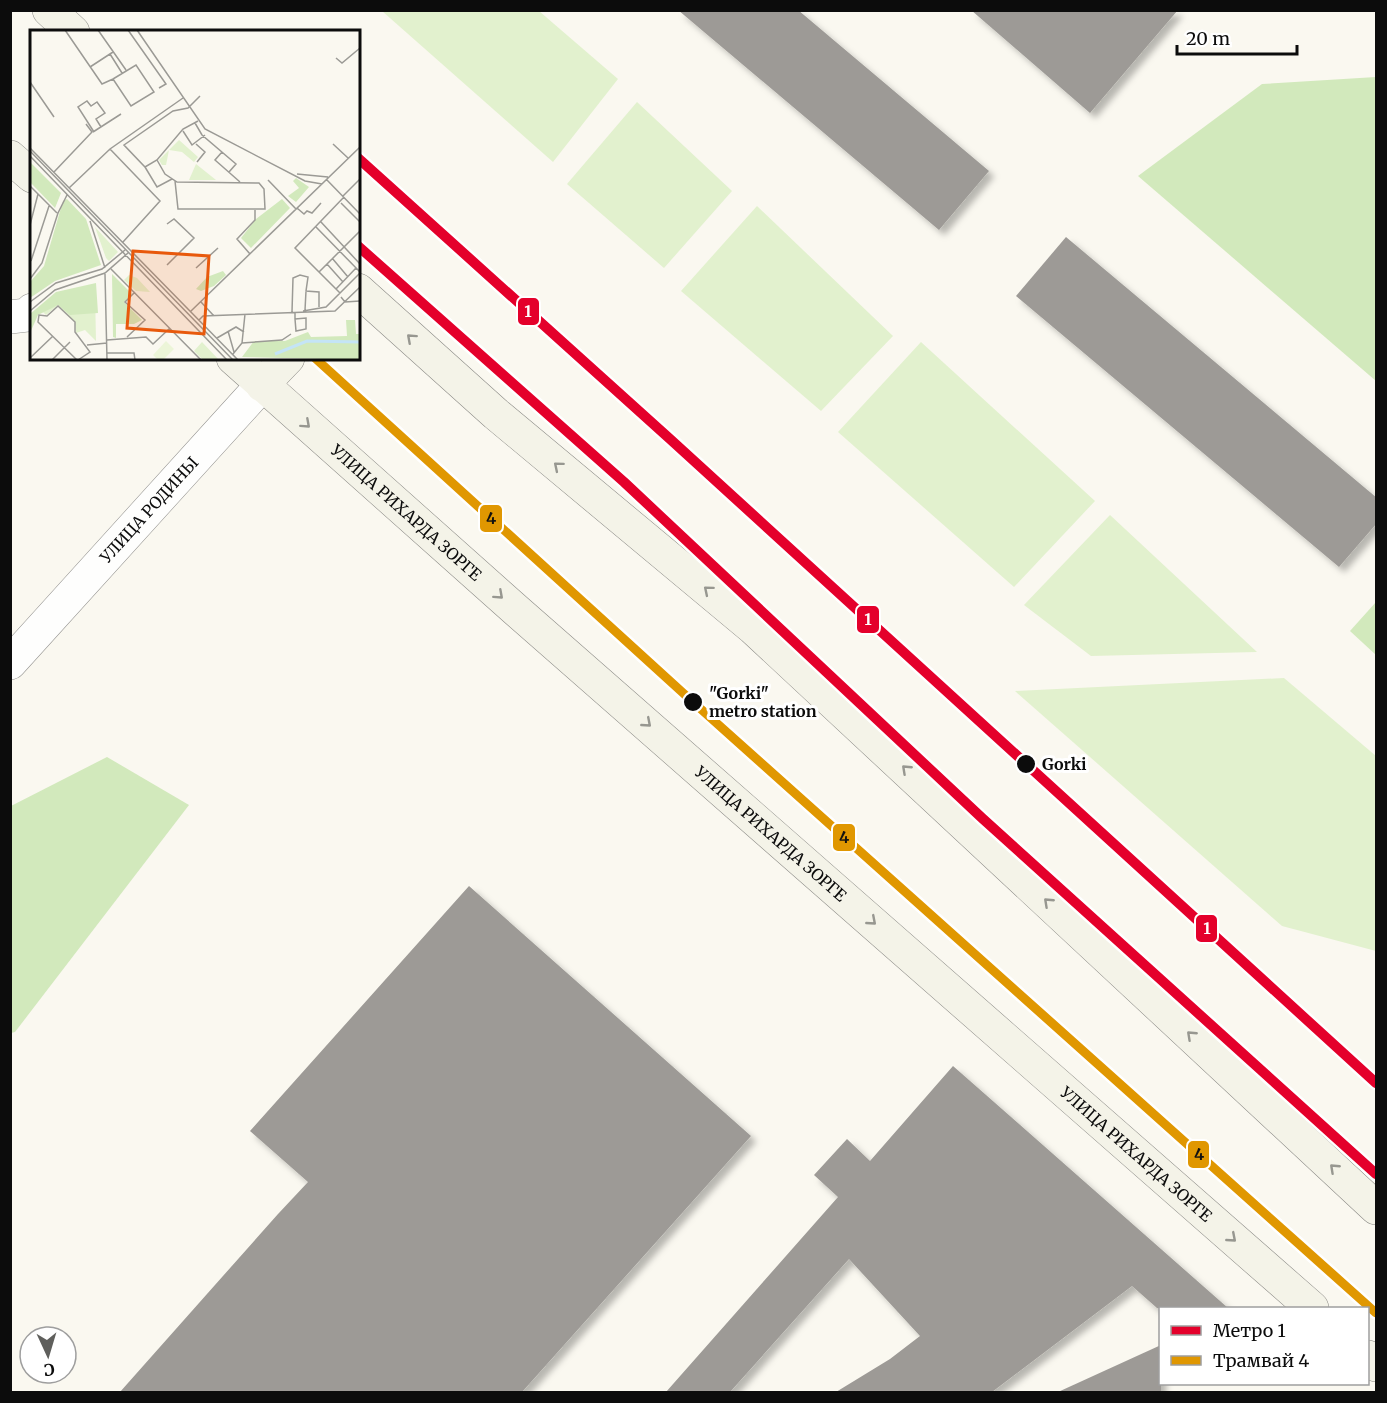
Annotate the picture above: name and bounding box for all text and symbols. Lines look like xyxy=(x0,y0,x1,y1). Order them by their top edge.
scale bar xyxy=(1177,18,1297,56)
text: 20 m xyxy=(1186,27,1230,50)
inset map xyxy=(30,30,360,360)
line badge: 1 xyxy=(517,297,540,326)
text: 1 xyxy=(524,301,532,321)
one-way arrow xyxy=(408,334,418,345)
one-way arrow xyxy=(299,417,310,428)
street label: УЛИЦА РИХАРДА ЗОРГЕ xyxy=(326,439,486,585)
street label: УЛИЦА РОДИНЫ xyxy=(95,452,202,568)
one-way arrow xyxy=(554,462,565,473)
line badge: 4 xyxy=(479,504,503,533)
text: 4 xyxy=(486,508,496,528)
one-way arrow xyxy=(704,586,715,597)
one-way arrow xyxy=(492,588,503,599)
line badge: 1 xyxy=(856,605,880,634)
text: 1 xyxy=(864,609,872,629)
place label: "Gorki" metro station xyxy=(709,683,817,721)
marker: "Gorki" metro station xyxy=(682,691,704,713)
one-way arrow xyxy=(640,716,650,727)
marker: Gorki xyxy=(1015,753,1037,775)
place label: Gorki xyxy=(1042,754,1087,774)
street label: УЛИЦА РИХАРДА ЗОРГЕ xyxy=(690,761,851,906)
one-way arrow xyxy=(902,765,912,776)
line badge: 4 xyxy=(832,823,856,852)
text: 4 xyxy=(839,827,849,847)
one-way arrow xyxy=(1045,898,1055,909)
one-way arrow xyxy=(865,914,876,925)
line badge: 1 xyxy=(1195,914,1218,943)
text: 1 xyxy=(1203,918,1211,938)
one-way arrow xyxy=(1187,1031,1198,1042)
street label: УЛИЦА РИХАРДА ЗОРГЕ xyxy=(1056,1082,1217,1226)
line badge: 4 xyxy=(1187,1140,1210,1169)
text: 4 xyxy=(1194,1144,1204,1164)
one-way arrow xyxy=(1330,1164,1340,1175)
one-way arrow xyxy=(1225,1231,1236,1242)
legend xyxy=(1159,1307,1369,1385)
text: Метро 1 xyxy=(1213,1319,1286,1342)
north arrow xyxy=(18,1325,78,1385)
text: Трамвай 4 xyxy=(1213,1349,1309,1372)
text: С xyxy=(43,1360,55,1380)

